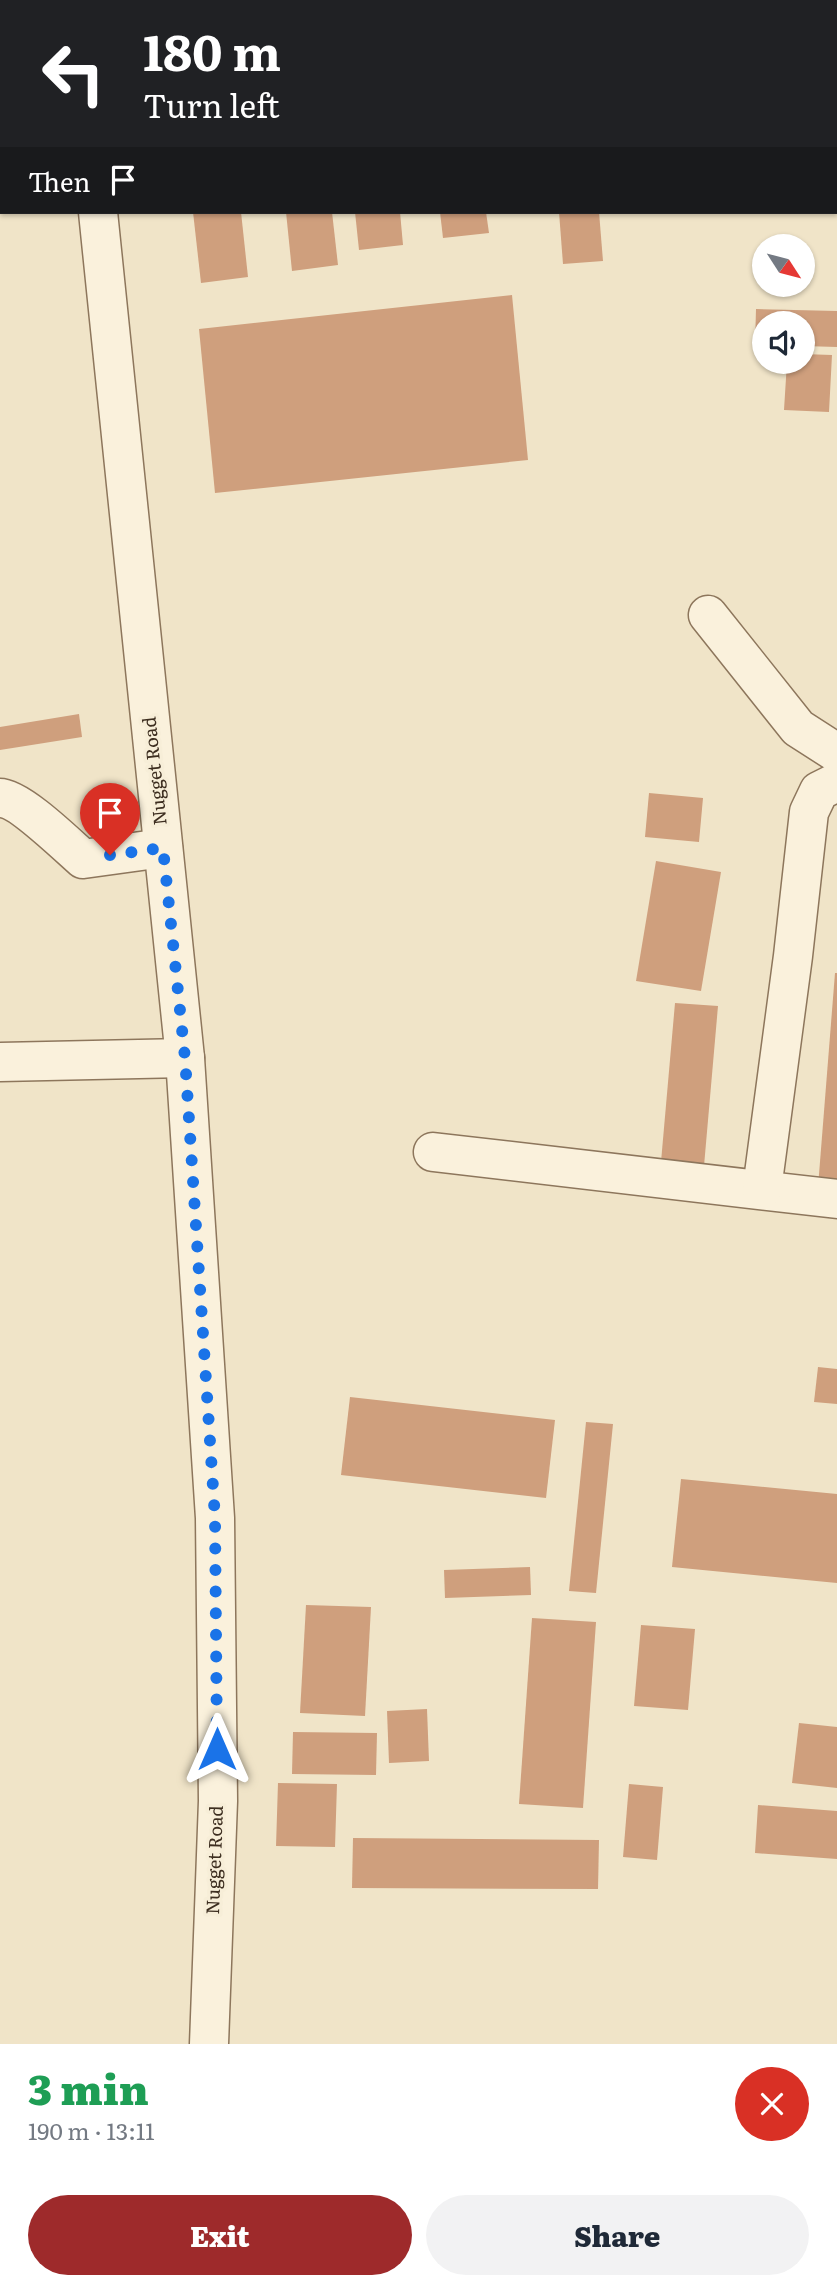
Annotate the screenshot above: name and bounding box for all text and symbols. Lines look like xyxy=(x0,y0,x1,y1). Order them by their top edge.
text: 180 m xyxy=(143,13,281,86)
icon: left xyxy=(28,28,119,119)
text: Turn left xyxy=(143,80,280,128)
text: Then xyxy=(28,161,90,200)
icon: arrive xyxy=(104,161,142,199)
north arrow xyxy=(752,234,816,298)
map controls xyxy=(752,234,815,374)
button: sound xyxy=(752,311,815,374)
street label: Nugget Road xyxy=(134,716,173,827)
pin xyxy=(80,783,140,855)
icon: arrive xyxy=(91,794,129,832)
position arrow xyxy=(180,1712,254,1786)
street label: Nugget Road xyxy=(198,1805,229,1915)
text: 3 min xyxy=(28,2056,149,2118)
button: close xyxy=(735,2067,809,2141)
text: 190 m · 13:11 xyxy=(28,2113,155,2147)
button: Exit xyxy=(28,2195,412,2275)
button: Share xyxy=(426,2195,809,2275)

